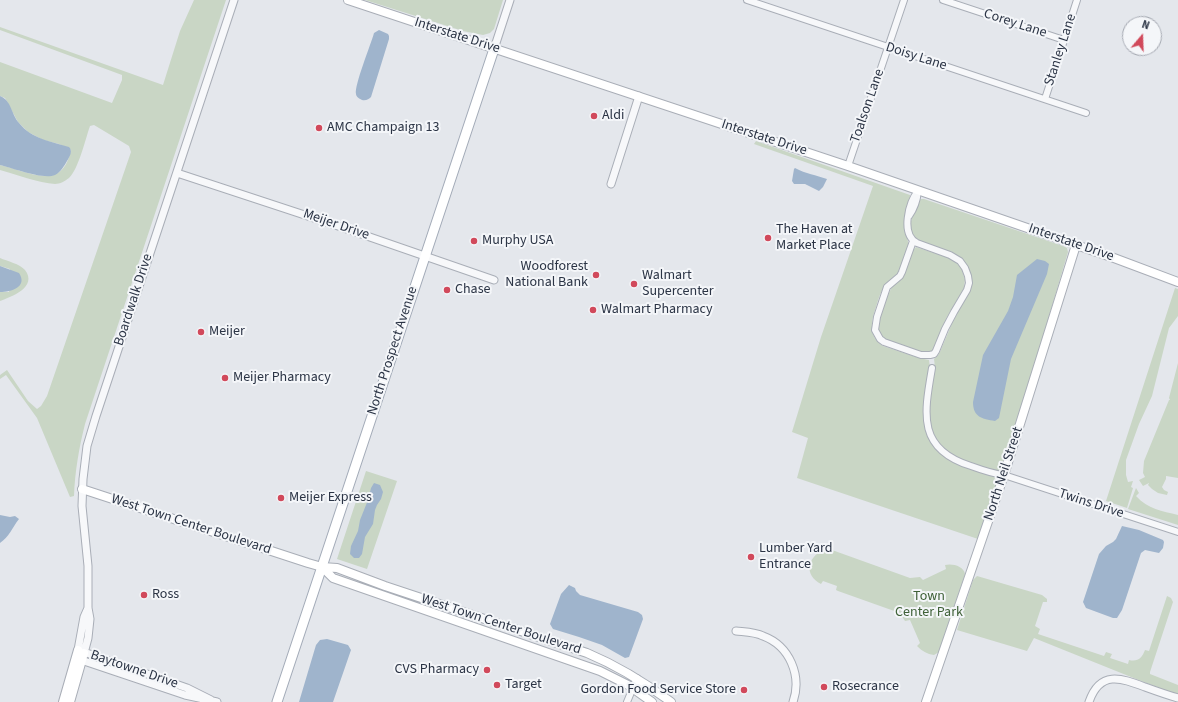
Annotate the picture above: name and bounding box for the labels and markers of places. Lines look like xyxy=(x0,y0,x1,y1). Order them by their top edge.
place label: Aldi xyxy=(602,108,624,124)
marker: Aldi xyxy=(589,111,599,121)
place label: AMC Champaign 13 xyxy=(327,120,439,136)
marker: AMC Champaign 13 xyxy=(314,123,324,133)
place label: The Haven at Market Place xyxy=(776,222,853,254)
place label: Murphy USA xyxy=(482,233,553,249)
marker: The Haven at Market Place xyxy=(763,233,773,243)
marker: Murphy USA xyxy=(469,236,479,246)
place label: Woodforest National Bank xyxy=(505,259,588,292)
place label: Walmart Supercenter xyxy=(642,268,714,300)
marker: Woodforest National Bank xyxy=(591,270,601,280)
marker: Walmart Supercenter xyxy=(629,279,639,289)
place label: Chase xyxy=(455,282,490,298)
marker: Chase xyxy=(442,285,452,295)
place label: Walmart Pharmacy xyxy=(601,302,713,318)
marker: Walmart Pharmacy xyxy=(588,305,598,315)
place label: Meijer xyxy=(209,324,245,340)
marker: Meijer xyxy=(196,327,206,337)
place label: Meijer Pharmacy xyxy=(233,370,331,386)
marker: Meijer Pharmacy xyxy=(220,373,230,383)
place label: Meijer Express xyxy=(289,490,372,506)
marker: Meijer Express xyxy=(276,493,286,503)
place label: Lumber Yard Entrance xyxy=(759,541,832,574)
marker: Lumber Yard Entrance xyxy=(746,552,756,562)
place label: Ross xyxy=(152,587,179,603)
marker: Ross xyxy=(139,590,149,600)
place label: CVS Pharmacy xyxy=(395,662,479,678)
marker: CVS Pharmacy xyxy=(482,665,492,675)
place label: Target xyxy=(505,677,542,693)
place label: Rosecrance xyxy=(832,679,899,695)
marker: Target xyxy=(492,680,502,690)
place label: Gordon Food Service Store xyxy=(580,682,736,698)
marker: Rosecrance xyxy=(819,682,829,692)
marker: Gordon Food Service Store xyxy=(739,685,749,695)

